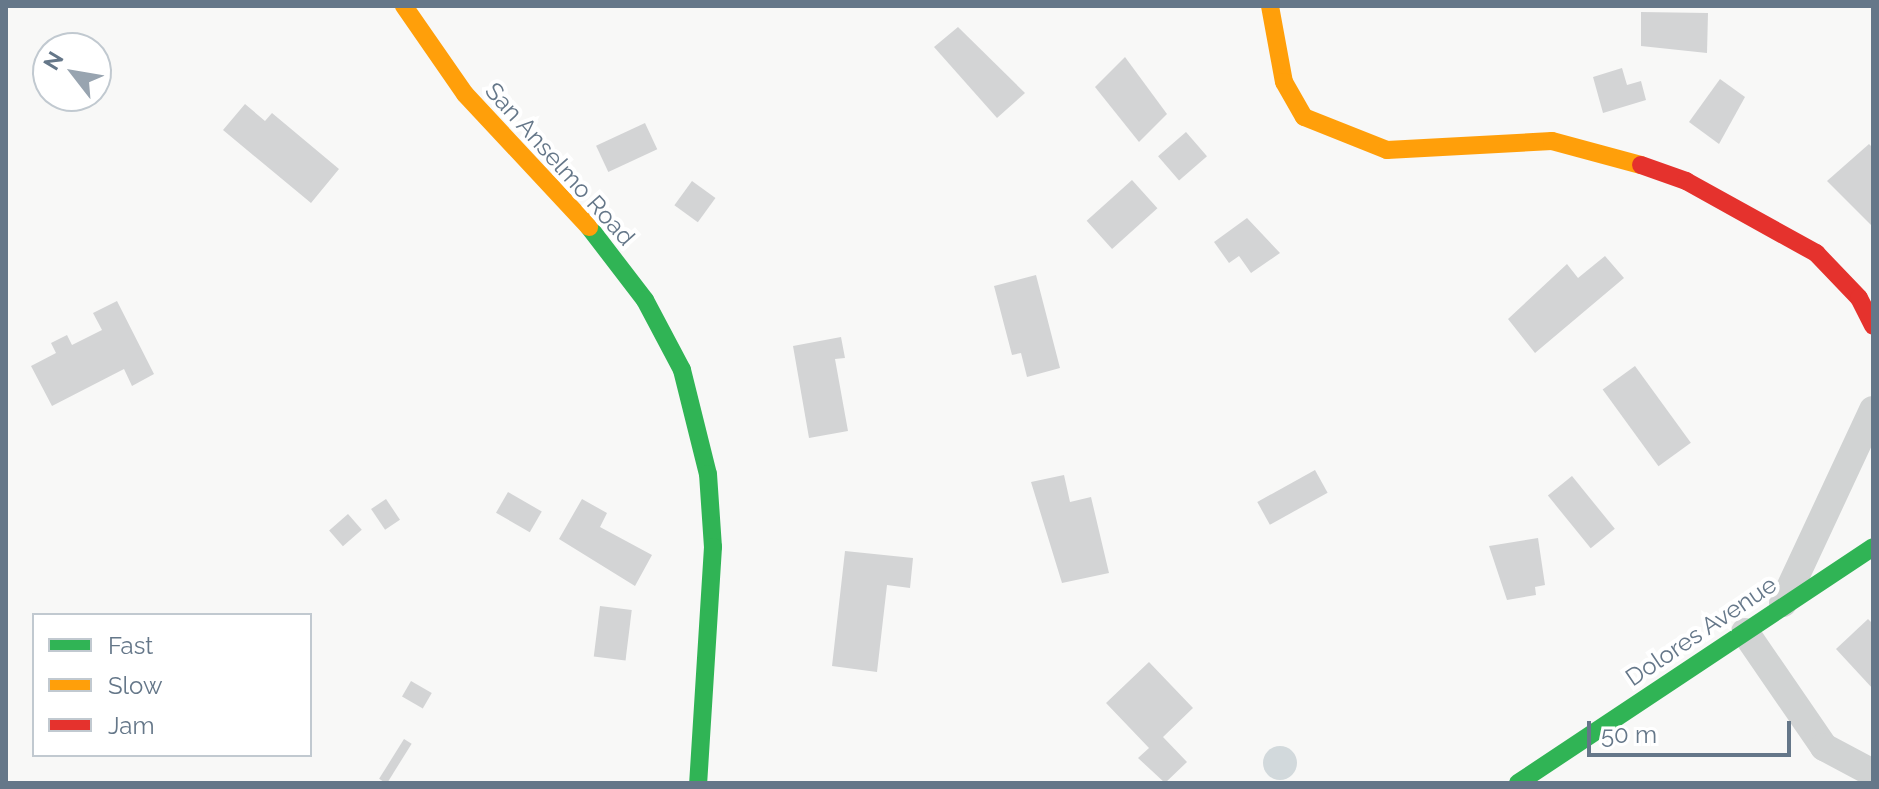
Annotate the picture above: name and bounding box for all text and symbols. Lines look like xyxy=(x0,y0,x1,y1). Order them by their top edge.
north arrow xyxy=(32,32,112,112)
text: N xyxy=(38,47,69,75)
street label: San Anselmo Road xyxy=(479,76,641,252)
street label: Dolores Avenue xyxy=(1620,570,1782,692)
legend xyxy=(32,613,312,757)
text: Fast xyxy=(108,631,153,660)
text: Slow xyxy=(108,671,162,700)
scale bar xyxy=(1591,705,1795,755)
text: Jam xyxy=(108,711,154,740)
text: 50 m xyxy=(1601,720,1657,749)

